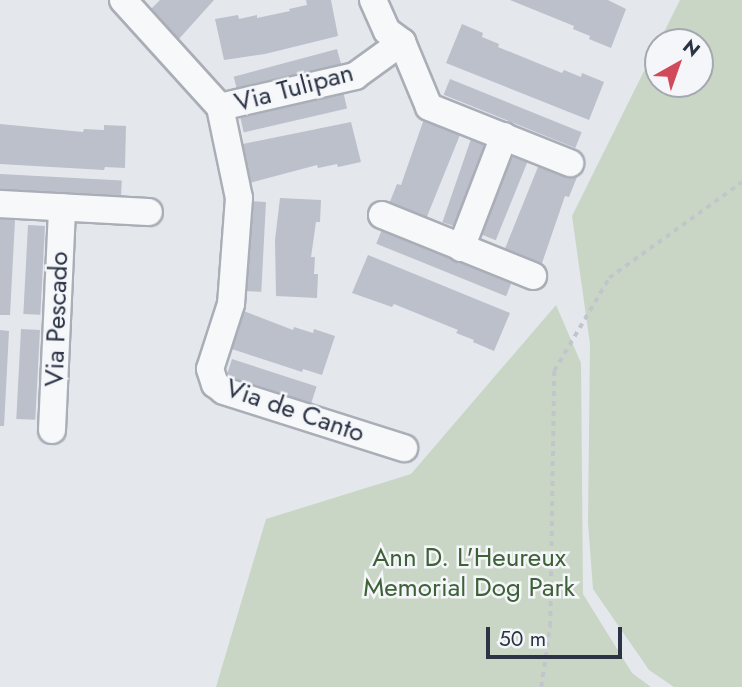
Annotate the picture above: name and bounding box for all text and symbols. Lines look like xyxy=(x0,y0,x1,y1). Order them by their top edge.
north arrow xyxy=(644,28,714,98)
text: N xyxy=(677,33,706,63)
street label: Via Tulipan xyxy=(231,57,357,119)
street label: Via Pescado xyxy=(39,251,75,387)
street label: Via de Canto xyxy=(222,373,368,449)
park label: Ann D. L'Heureux Memorial Dog Park xyxy=(363,542,575,604)
scale bar xyxy=(490,614,626,658)
text: 50 m xyxy=(499,624,546,654)

